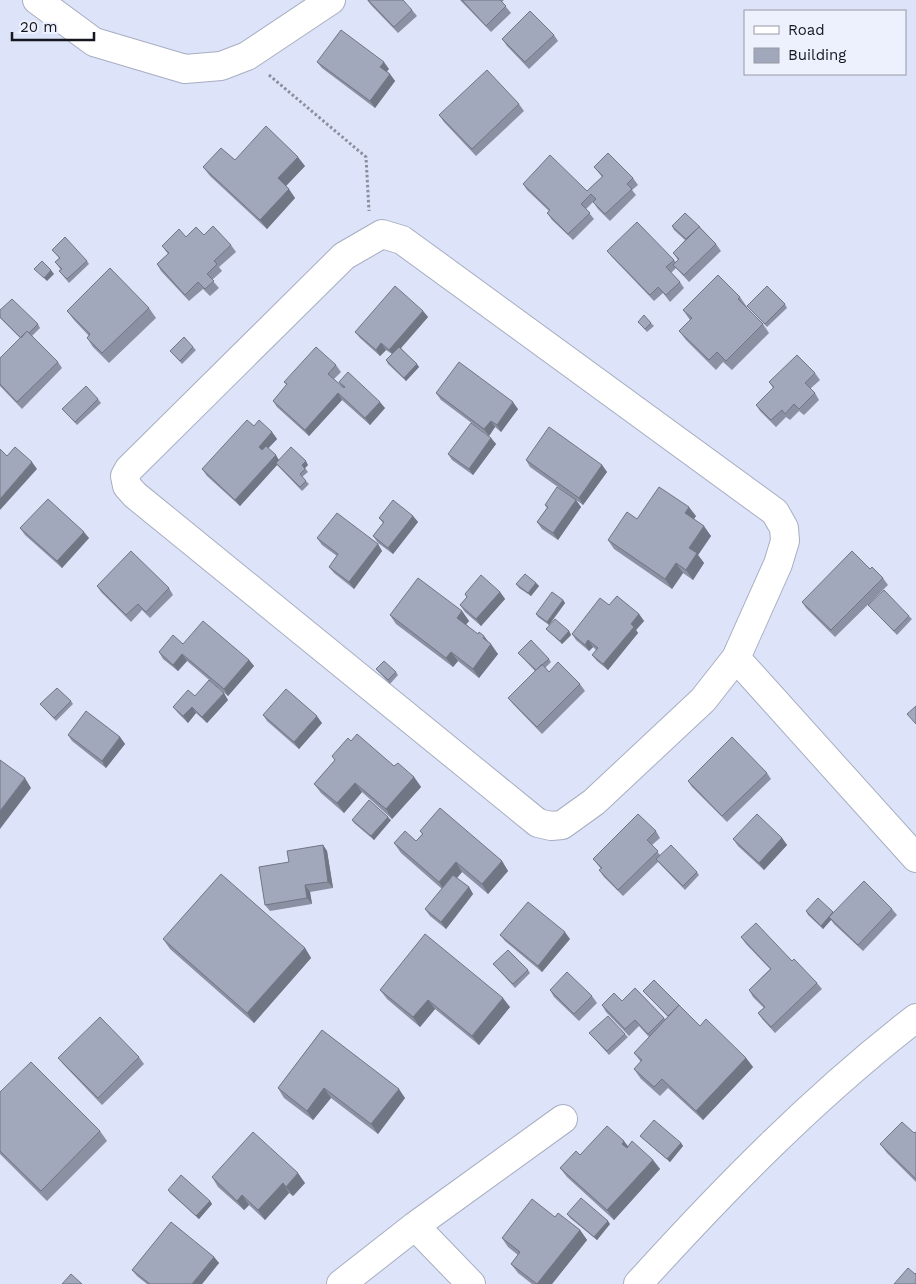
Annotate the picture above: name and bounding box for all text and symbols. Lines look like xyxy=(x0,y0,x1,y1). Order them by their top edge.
scale bar xyxy=(12,10,95,42)
legend xyxy=(744,10,906,75)
text: 20 m xyxy=(20,18,58,36)
text: Road xyxy=(788,21,825,39)
text: Building xyxy=(788,46,846,64)

